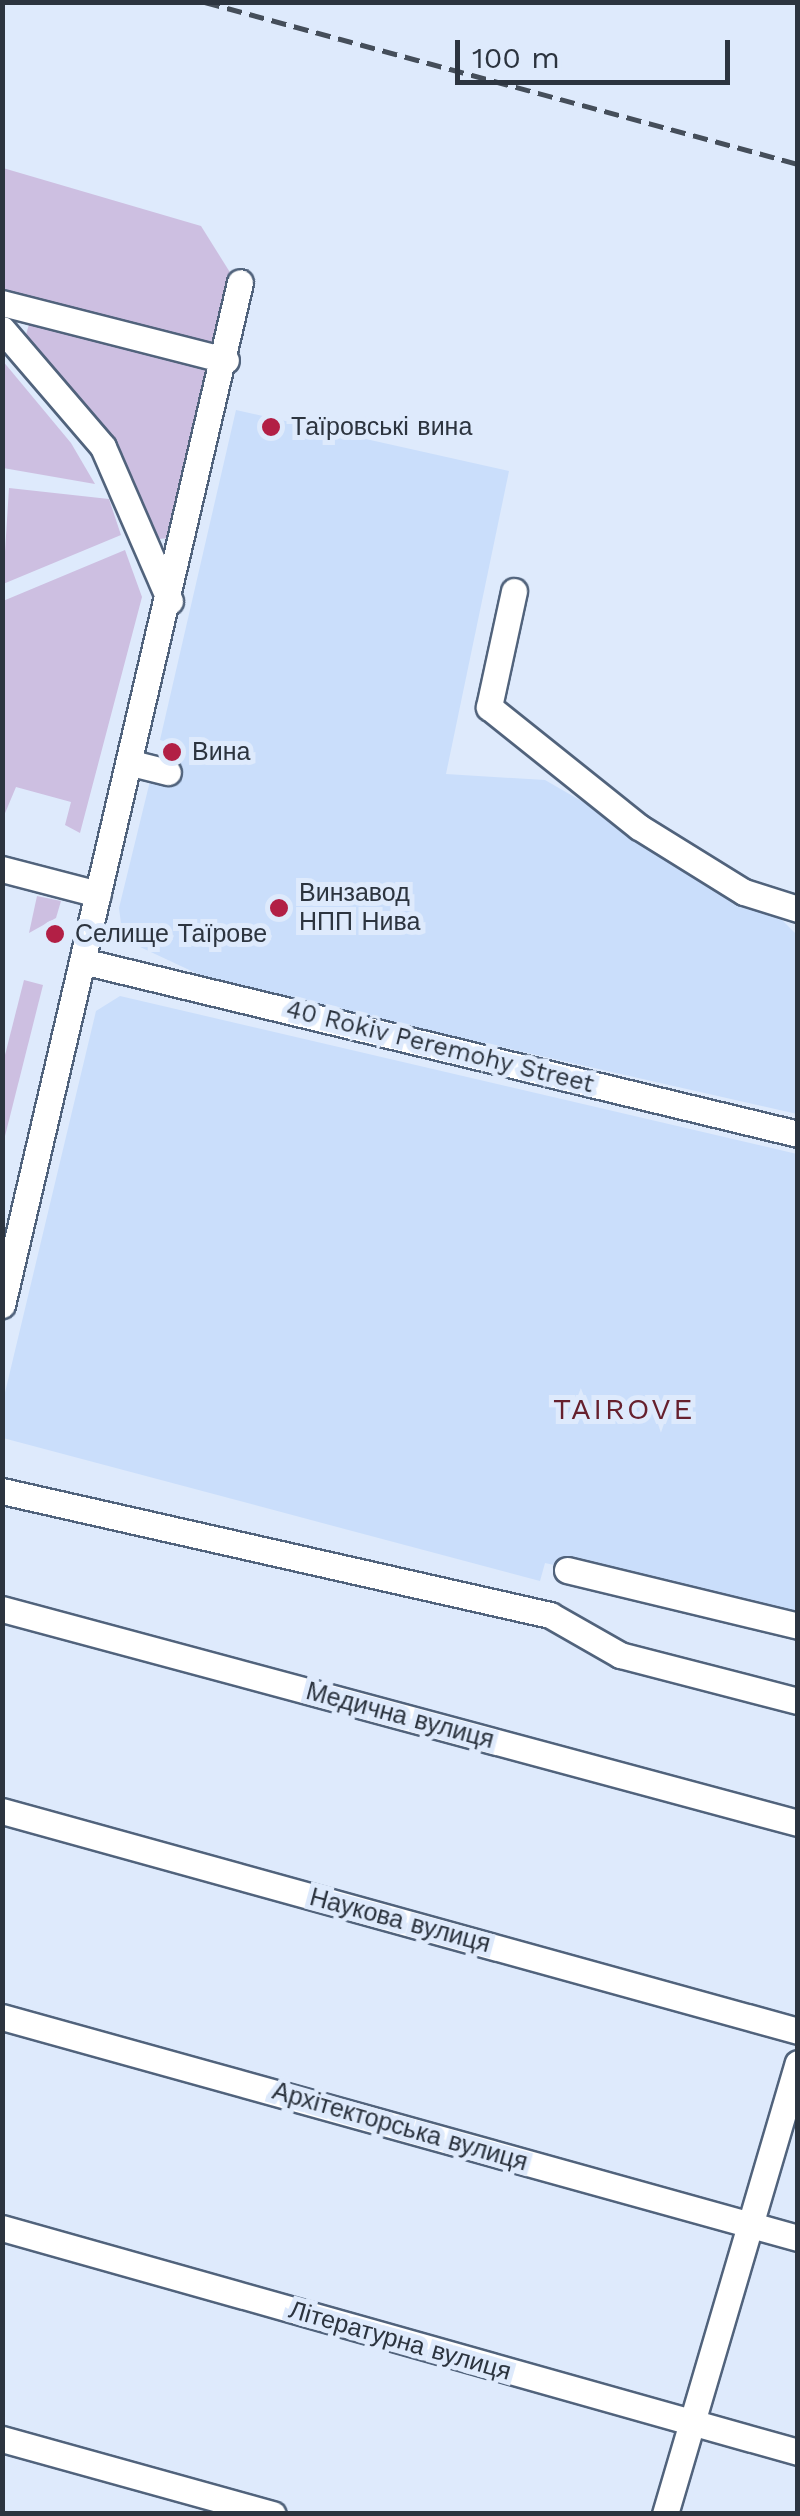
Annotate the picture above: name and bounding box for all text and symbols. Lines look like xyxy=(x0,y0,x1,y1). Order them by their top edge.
scale bar xyxy=(460,20,735,82)
text: 100 m xyxy=(472,40,560,75)
place label: Таїровські вина xyxy=(291,412,472,442)
marker: Таїровські вина xyxy=(260,416,282,438)
place label: Вина xyxy=(192,737,250,767)
marker: Вина xyxy=(161,741,183,763)
place label: Винзавод НПП Нива xyxy=(299,879,420,938)
marker: Винзавод НПП Нива xyxy=(268,897,290,919)
place label: Селище Таїрове xyxy=(75,919,267,949)
marker: Селище Таїрове xyxy=(44,923,66,945)
street label: 40 Rokiv Peremohy Street xyxy=(282,994,598,1100)
district label: TAIROVE xyxy=(553,1391,695,1427)
street label: Медична вулиця xyxy=(303,1676,497,1756)
street label: Наукова вулиця xyxy=(306,1882,494,1960)
street label: Архітекторська вулиця xyxy=(269,2076,531,2178)
street label: Літературна вулиця xyxy=(286,2295,514,2387)

